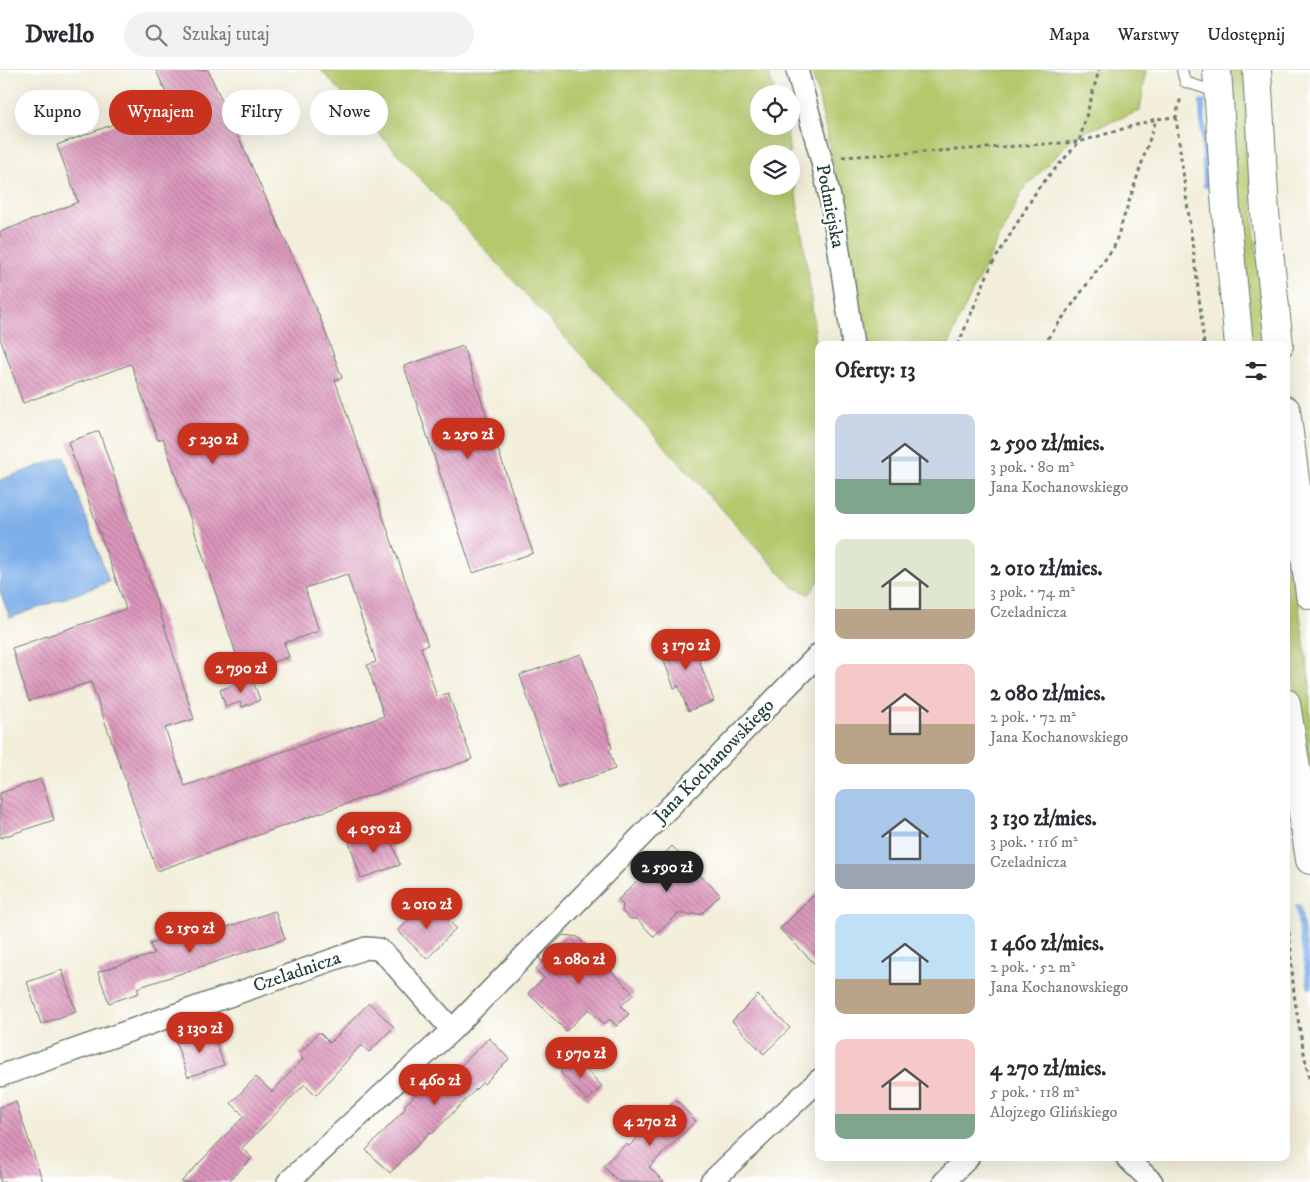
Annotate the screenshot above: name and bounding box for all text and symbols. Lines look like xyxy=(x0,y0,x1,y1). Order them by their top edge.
search box xyxy=(124,12,474,57)
text: Dwello xyxy=(25,20,94,50)
icon: search xyxy=(142,21,170,49)
text: Szukaj tutaj xyxy=(182,23,270,46)
text: Mapa xyxy=(1049,24,1090,46)
text: Warstwy xyxy=(1118,24,1179,46)
text: Udostępnij xyxy=(1207,24,1285,46)
map controls xyxy=(750,85,800,195)
button: locate xyxy=(750,85,800,135)
chip: Kupno xyxy=(15,90,99,135)
chip: Wynajem xyxy=(109,90,212,135)
chip: Filtry xyxy=(222,90,300,135)
chip: Nowe xyxy=(310,90,388,135)
button: layers xyxy=(750,145,800,195)
street label: Podmiejska xyxy=(811,162,849,250)
icon: filters xyxy=(1242,357,1270,385)
text: Oferty: 13 xyxy=(835,358,915,384)
pin: 2 250 zł xyxy=(416,418,520,460)
pin: 5 230 zł xyxy=(161,422,265,465)
text: 2 250 zł xyxy=(443,424,493,444)
text: 5 230 zł xyxy=(189,429,238,449)
text: 2 590 zł/mies. xyxy=(990,431,1105,457)
icon: home xyxy=(875,434,935,494)
text: 3 pok. · 80 m² xyxy=(990,457,1074,477)
text: Jana Kochanowskiego xyxy=(990,477,1128,497)
text: 2 010 zł/mies. xyxy=(990,556,1102,582)
icon: home xyxy=(875,559,935,619)
text: 3 pok. · 74 m² xyxy=(990,582,1075,602)
text: Czeladnicza xyxy=(990,602,1067,622)
pin: 3 170 zł xyxy=(634,628,738,671)
text: 3 170 zł xyxy=(662,635,710,655)
pin: 2 790 zł xyxy=(189,652,293,694)
text: 2 790 zł xyxy=(215,658,267,678)
text: 2 080 zł/mies. xyxy=(990,681,1105,707)
icon: home xyxy=(875,684,935,744)
street label: Jana Kochanowskiego xyxy=(647,694,779,829)
text: 2 pok. · 72 m² xyxy=(990,707,1076,727)
text: Jana Kochanowskiego xyxy=(990,727,1128,747)
text: 3 130 zł/mies. xyxy=(990,806,1097,832)
icon: home xyxy=(875,809,935,869)
pin: 4 050 zł xyxy=(322,812,426,854)
text: 4 050 zł xyxy=(348,818,400,838)
text: 3 pok. · 116 m² xyxy=(990,832,1078,852)
pin: 2 590 zł xyxy=(615,850,719,893)
text: Czeladnicza xyxy=(990,852,1067,872)
text: 2 590 zł xyxy=(641,857,693,877)
pin: 2 010 zł xyxy=(375,888,479,930)
text: 2 010 zł xyxy=(402,894,452,914)
pin: 2 150 zł xyxy=(138,912,242,954)
text: 2 150 zł xyxy=(166,918,214,938)
text: 1 460 zł/mies. xyxy=(990,931,1104,957)
icon: home xyxy=(875,934,935,994)
pin: 2 080 zł xyxy=(527,942,631,985)
street label: Czeladnicza xyxy=(250,946,344,998)
text: 2 080 zł xyxy=(553,949,605,969)
text: 2 pok. · 52 m² xyxy=(990,957,1075,977)
text: Jana Kochanowskiego xyxy=(990,977,1128,997)
pin: 3 130 zł xyxy=(148,1012,252,1054)
text: 3 130 zł xyxy=(177,1018,223,1038)
pin: 1 970 zł xyxy=(529,1036,633,1079)
text: 1 970 zł xyxy=(556,1043,606,1063)
text: 4 270 zł/mies. xyxy=(990,1056,1106,1082)
icon: home xyxy=(875,1059,935,1119)
pin: 1 460 zł xyxy=(383,1064,487,1106)
text: 1 460 zł xyxy=(410,1070,460,1090)
text: 5 pok. · 118 m² xyxy=(990,1082,1079,1102)
text: Alojzego Glińskiego xyxy=(990,1102,1117,1122)
pin: 4 270 zł xyxy=(598,1104,702,1147)
text: 4 270 zł xyxy=(624,1111,676,1131)

